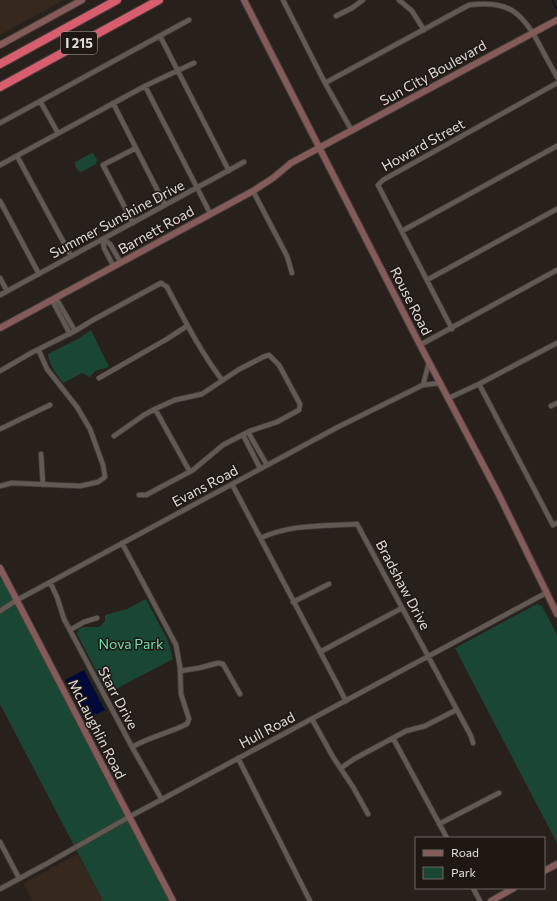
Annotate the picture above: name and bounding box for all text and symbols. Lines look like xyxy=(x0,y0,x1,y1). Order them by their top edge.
road number: I 215 xyxy=(61,32,97,54)
street label: Sun City Boulevard xyxy=(376,36,489,109)
street label: Howard Street xyxy=(378,115,468,174)
street label: Summer Sunshine Drive xyxy=(47,176,187,261)
street label: Barnett Road xyxy=(115,202,197,257)
street label: Rouse Road xyxy=(387,264,436,338)
street label: Evans Road xyxy=(169,461,241,510)
street label: Bradshaw Drive xyxy=(373,537,434,633)
park label: Nova Park xyxy=(98,635,164,652)
street label: Starr Drive xyxy=(95,663,142,732)
street label: McLaughlin Road xyxy=(65,676,130,781)
street label: Hull Road xyxy=(236,708,298,751)
legend xyxy=(415,837,545,889)
text: Road xyxy=(451,845,479,859)
text: Park xyxy=(451,865,477,879)

